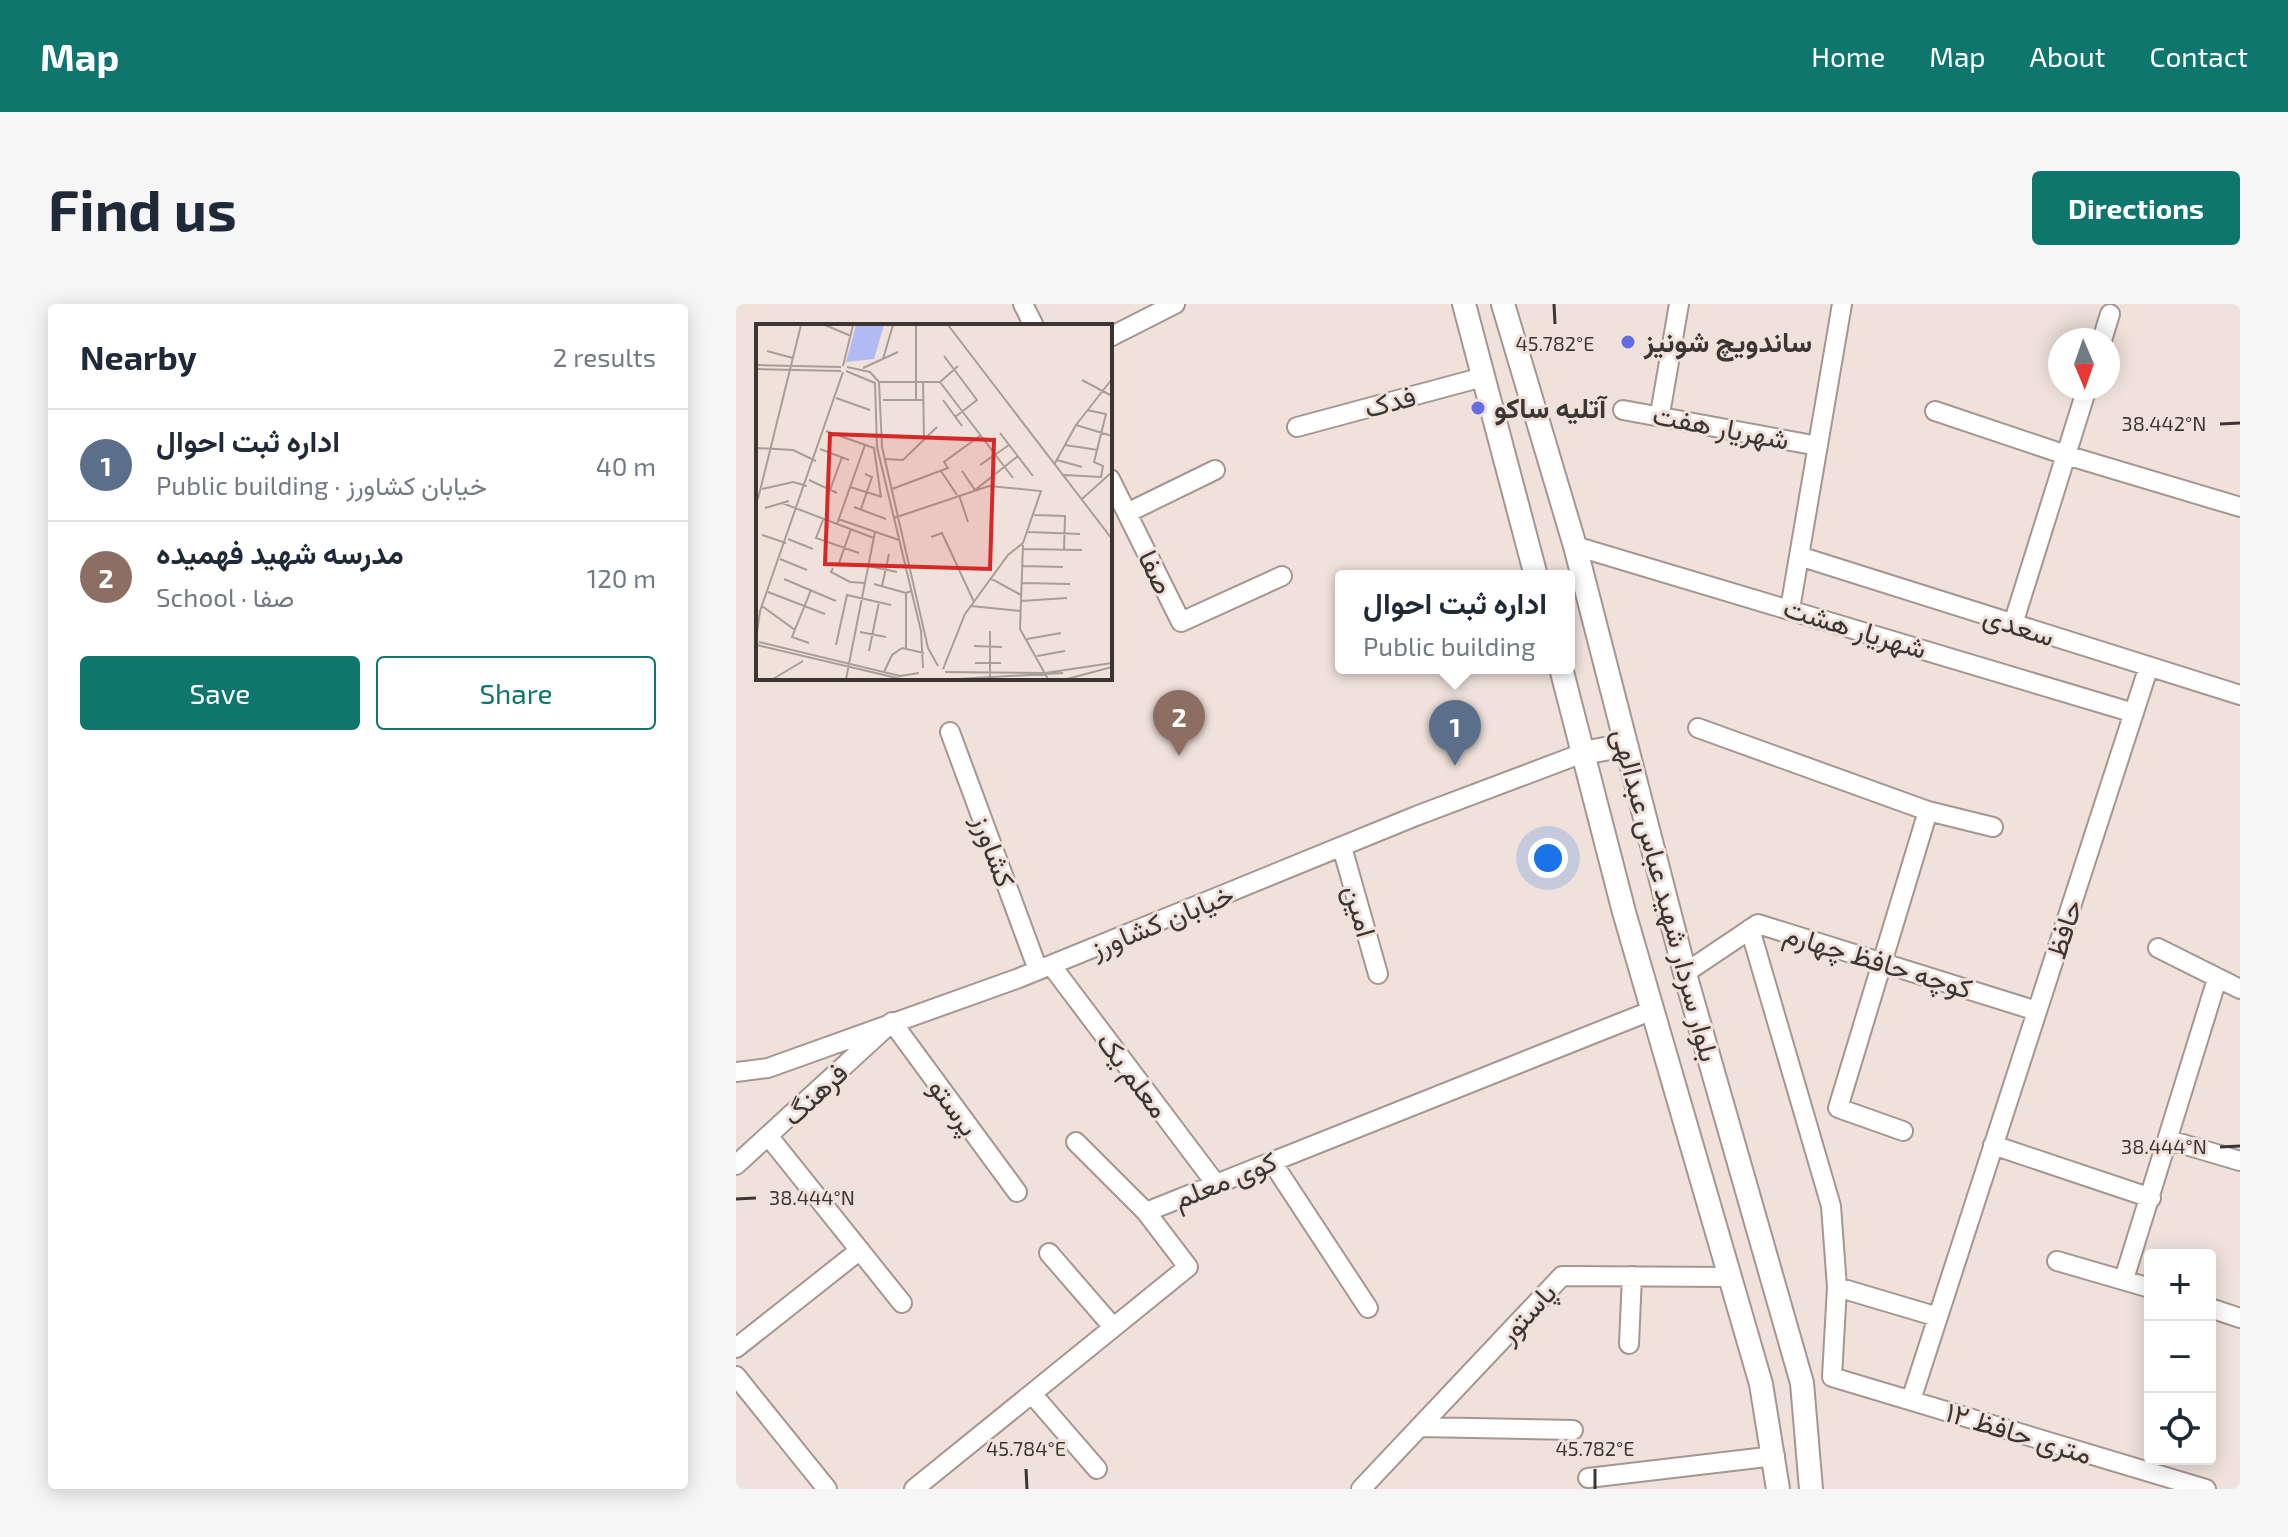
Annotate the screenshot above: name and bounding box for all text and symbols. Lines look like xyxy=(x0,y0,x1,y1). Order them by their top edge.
text: Map xyxy=(40,33,119,79)
text: Home xyxy=(1811,39,1885,73)
text: Map xyxy=(1929,39,1986,73)
text: About xyxy=(2030,39,2105,73)
text: Contact xyxy=(2149,39,2248,73)
button: Directions xyxy=(2032,171,2240,245)
text: Find us xyxy=(48,175,237,242)
inset map xyxy=(756,324,1112,680)
place label: ساندویچ شونیز xyxy=(1643,324,1812,362)
north arrow xyxy=(2048,328,2120,400)
text: 45.782°E xyxy=(1516,331,1594,355)
marker: ساندویچ شونیز xyxy=(1619,333,1637,351)
text: Nearby xyxy=(80,336,197,377)
text: 2 results xyxy=(553,341,656,372)
street label: فدک xyxy=(1360,378,1419,424)
place label: آتلیه ساکو xyxy=(1494,390,1608,426)
street label: شهریار هفت xyxy=(1650,396,1792,458)
marker: آتلیه ساکو xyxy=(1469,399,1487,417)
text: 38.442°N xyxy=(2122,411,2206,435)
text: اداره ثبت احوال xyxy=(156,422,340,458)
text: 1 xyxy=(100,450,112,481)
text: 40 m xyxy=(596,450,656,481)
text: Public building · خیابان کشاورز xyxy=(156,469,487,500)
text: مدرسه شهید فهمیده xyxy=(156,534,404,570)
street label: صفا xyxy=(1132,544,1182,599)
text: 2 xyxy=(98,562,114,593)
text: 120 m xyxy=(587,562,656,593)
popup xyxy=(1335,570,1575,674)
text: School · صفا xyxy=(156,581,294,612)
text: اداره ثبت احوال xyxy=(1363,584,1547,620)
street label: شهریار هشت xyxy=(1779,589,1931,667)
street label: سعدی xyxy=(1979,598,2059,653)
text: Public building xyxy=(1363,630,1535,661)
button: Save xyxy=(80,656,360,730)
button: Share xyxy=(376,656,656,730)
pin: 2 xyxy=(1153,690,1205,756)
pin: 1 xyxy=(1429,700,1481,766)
street label: بلوار سردار شهید عباس عبدالهی xyxy=(1604,724,1728,1066)
street label: کشاورز xyxy=(964,809,1024,892)
your location xyxy=(1528,838,1568,878)
street label: خیابان کشاورز xyxy=(1084,876,1239,966)
street label: امین xyxy=(1336,881,1385,941)
street label: حافظ xyxy=(2038,895,2089,963)
street label: کوچه حافظ چهارم xyxy=(1779,915,1977,1008)
street label: معلم یک xyxy=(1088,1025,1177,1126)
street label: فرهنگ xyxy=(775,1055,855,1133)
street label: پرستو xyxy=(920,1071,987,1144)
text: 38.444°N xyxy=(2121,1134,2207,1158)
street label: کوی معلم xyxy=(1168,1143,1282,1218)
text: 38.444°N xyxy=(769,1185,855,1209)
map controls xyxy=(2144,1249,2216,1465)
button: + xyxy=(2144,1249,2216,1321)
street label: پاستور xyxy=(1489,1275,1565,1352)
button: − xyxy=(2144,1321,2216,1393)
button: locate xyxy=(2144,1393,2216,1465)
street label: ۱۲ متری حافظ xyxy=(1942,1394,2096,1472)
text: 45.784°E xyxy=(986,1436,1066,1460)
text: 45.782°E xyxy=(1556,1436,1634,1460)

